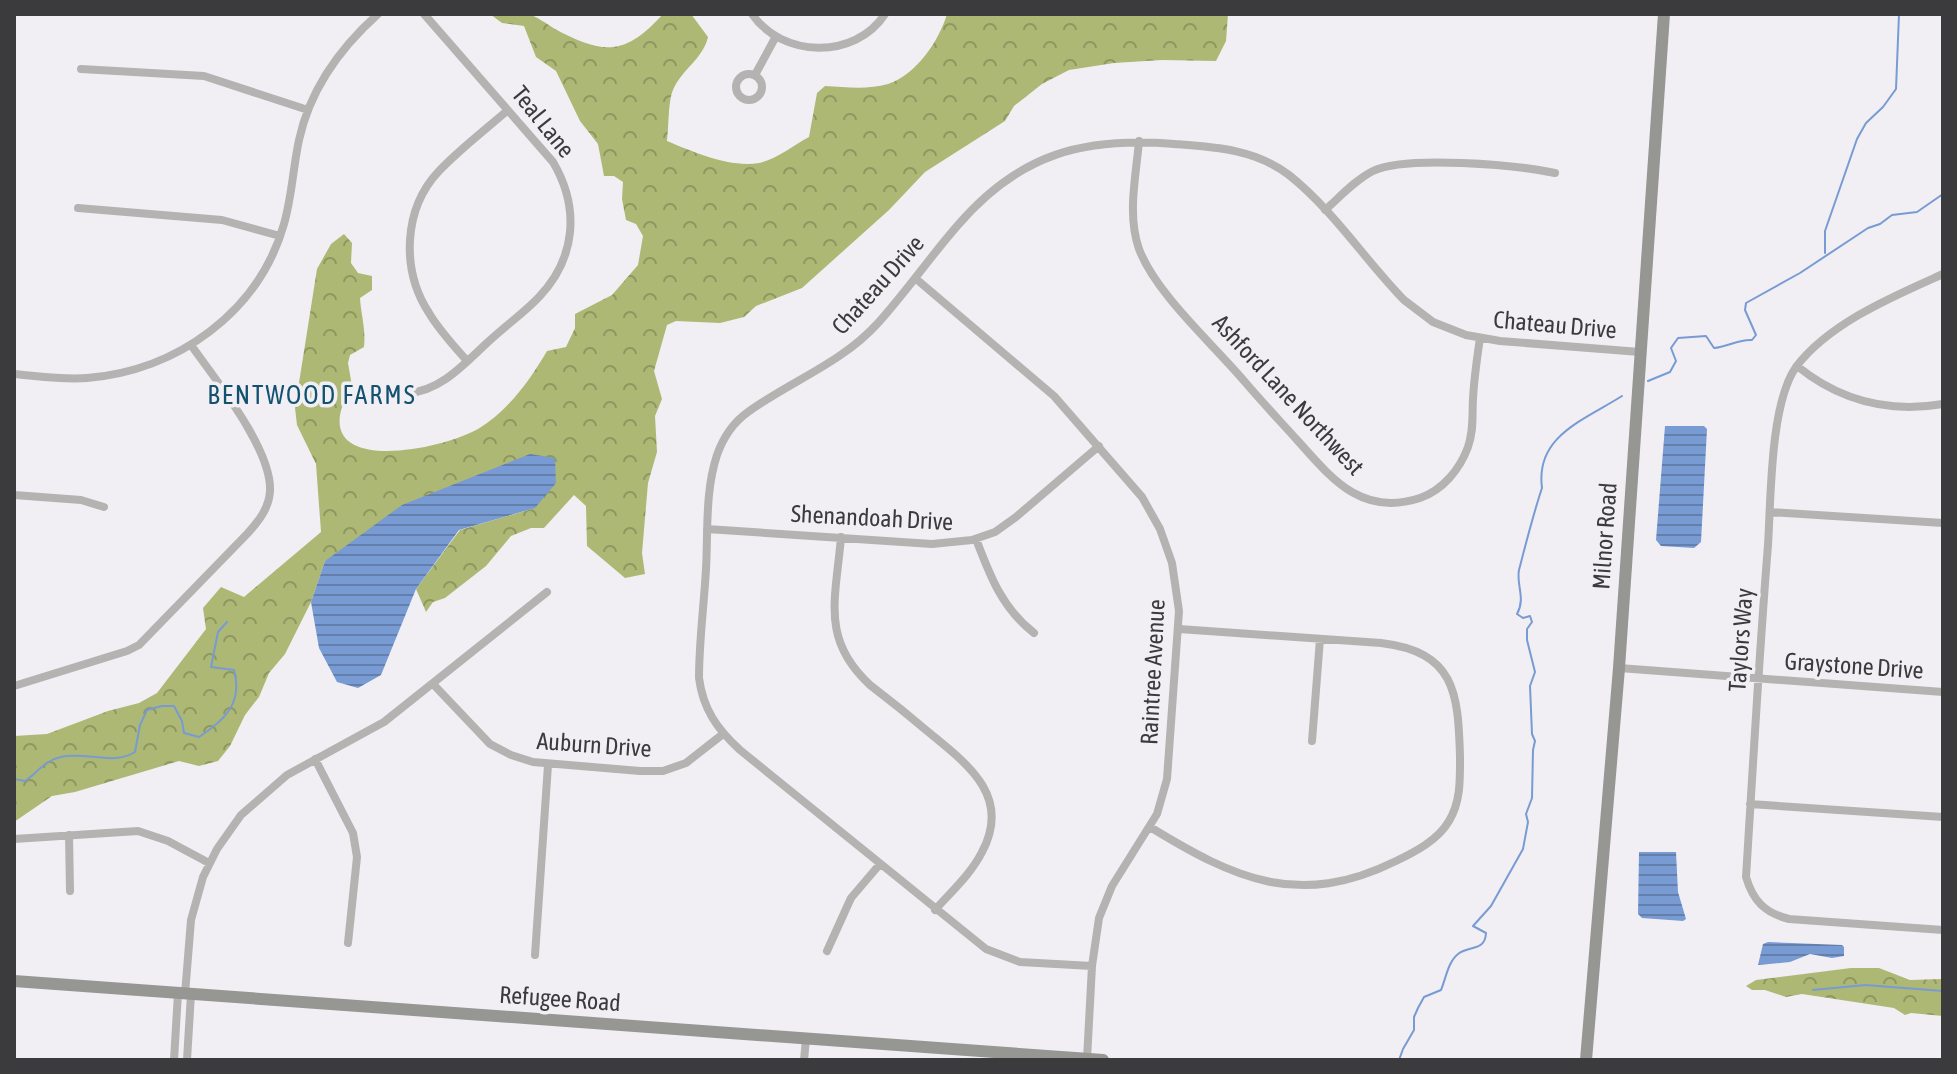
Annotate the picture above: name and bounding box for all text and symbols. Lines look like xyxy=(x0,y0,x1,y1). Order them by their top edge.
street label: Teal Lane xyxy=(507,81,580,163)
street label: Chateau Drive xyxy=(826,230,929,340)
street label: Chateau Drive xyxy=(1492,306,1618,343)
street label: Ashford Lane Northwest xyxy=(1207,309,1370,480)
district label: BENTWOOD FARMS xyxy=(207,380,417,410)
street label: Milnor Road xyxy=(1587,482,1622,590)
street label: Shenandoah Drive xyxy=(790,500,954,535)
street label: Taylors Way xyxy=(1723,587,1758,693)
street label: Raintree Avenue xyxy=(1135,599,1170,745)
street label: Graystone Drive xyxy=(1784,647,1924,684)
street label: Auburn Drive xyxy=(536,727,652,762)
street label: Refugee Road xyxy=(498,981,622,1016)

